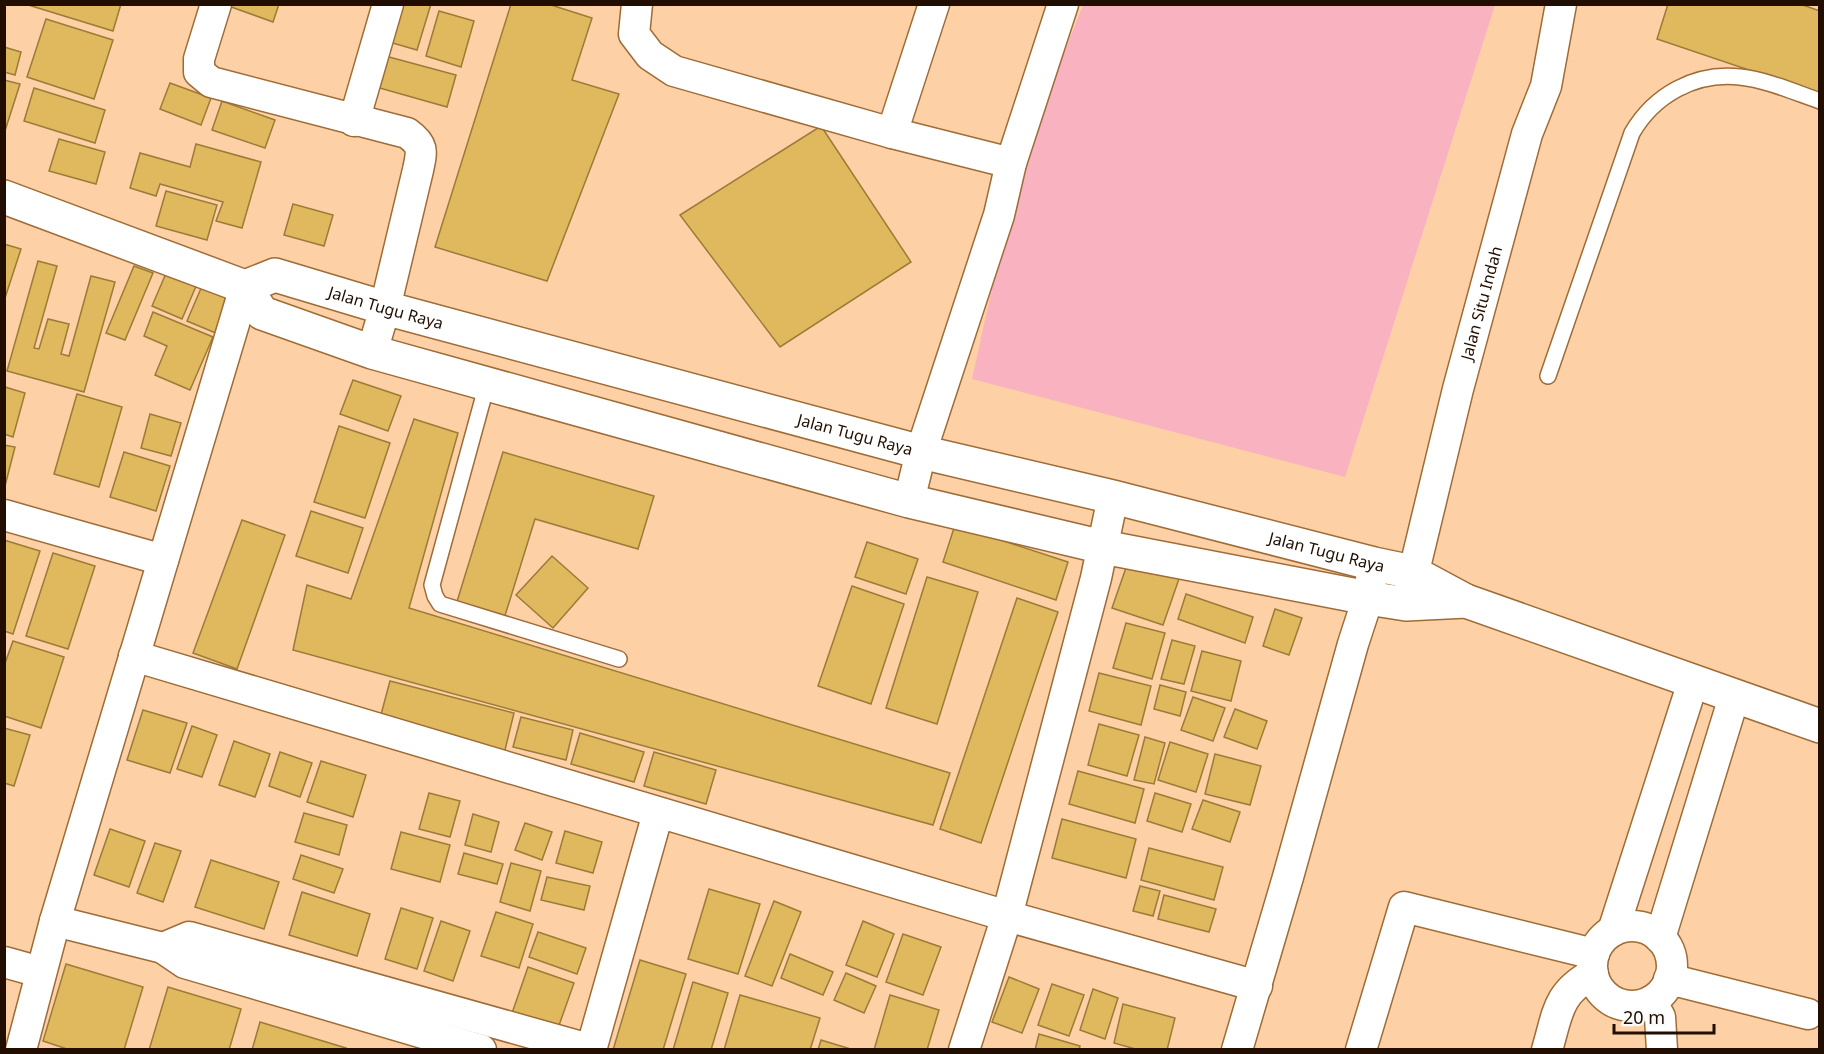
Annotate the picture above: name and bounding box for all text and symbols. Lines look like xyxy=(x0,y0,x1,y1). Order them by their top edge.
street label: Jalan Situ Indah xyxy=(1455,244,1507,364)
street label: Jalan Tugu Raya xyxy=(324,280,446,334)
street label: Jalan Tugu Raya xyxy=(793,408,915,460)
street label: Jalan Tugu Raya xyxy=(1265,526,1386,577)
scale bar xyxy=(1614,997,1714,1035)
text: 20 m xyxy=(1623,1005,1665,1029)

